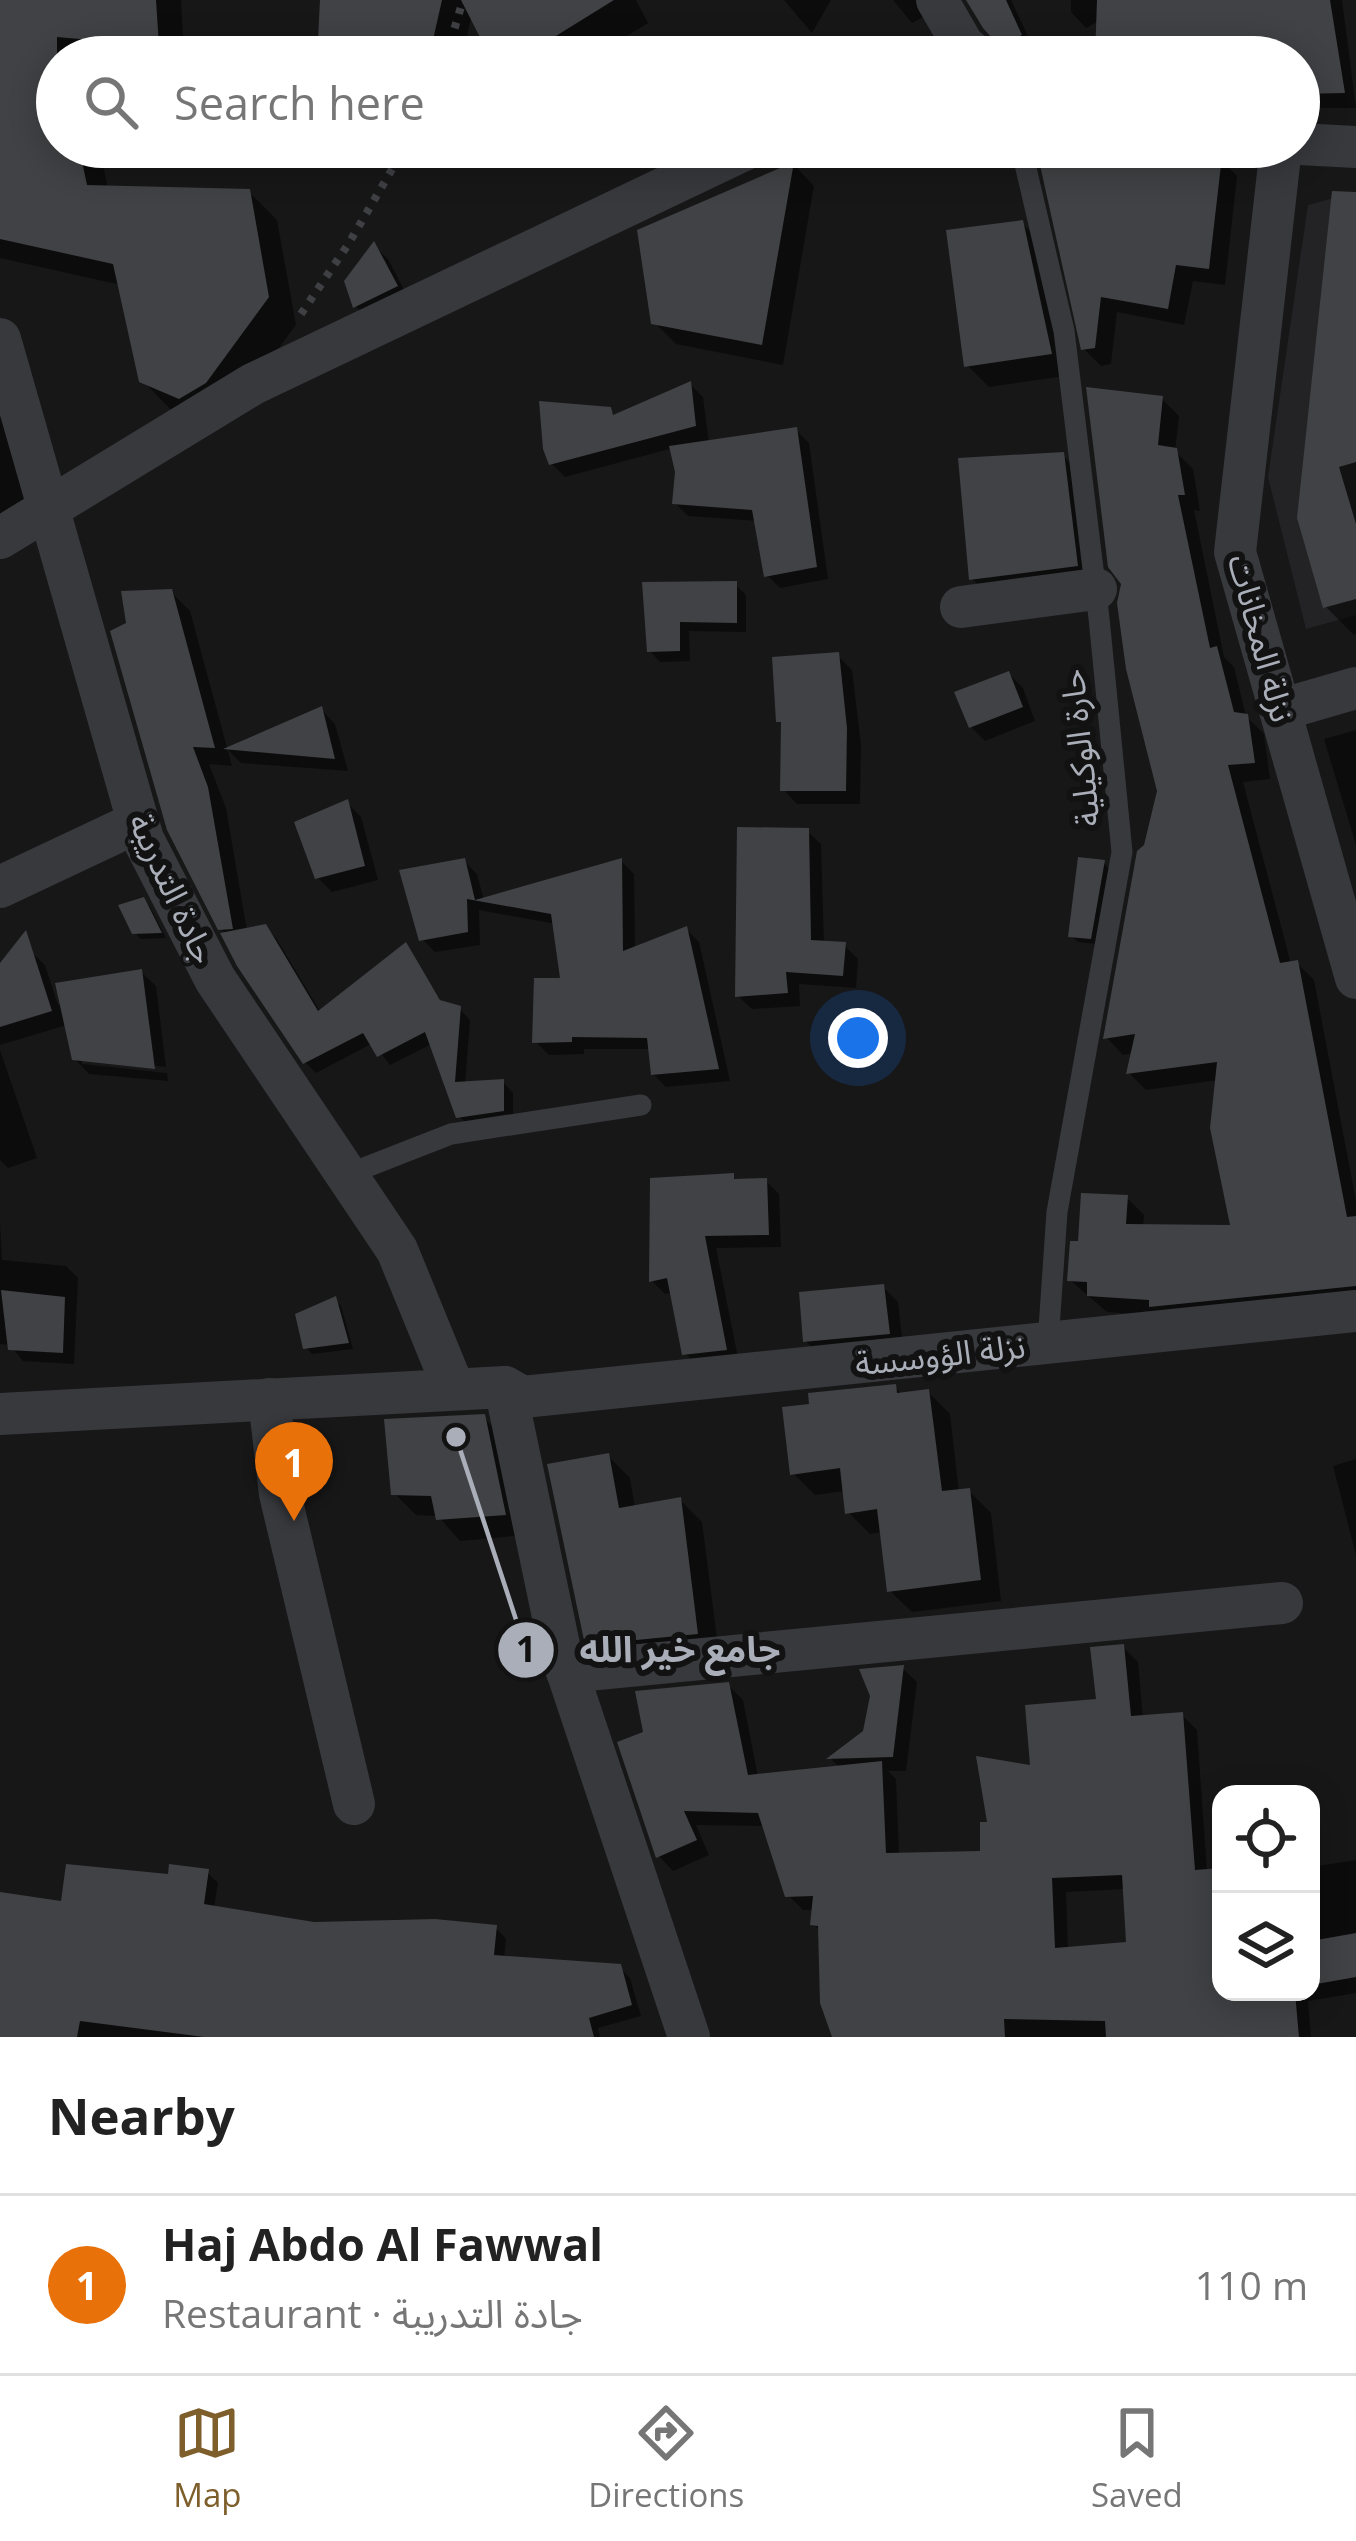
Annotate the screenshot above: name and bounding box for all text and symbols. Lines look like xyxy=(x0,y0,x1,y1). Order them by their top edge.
search box xyxy=(36,36,1320,168)
icon: search xyxy=(78,69,144,135)
text: Search here xyxy=(174,72,425,133)
street label: نزلة المخانات xyxy=(1218,549,1306,727)
street label: حارة الوكيلية xyxy=(1048,667,1110,829)
street label: جادة التدريبة xyxy=(119,805,227,971)
your location xyxy=(828,1008,888,1068)
street label: نزلة الؤوسسة xyxy=(853,1323,1027,1385)
pin: 1 xyxy=(255,1422,333,1521)
callout: جامع خير الله xyxy=(496,1614,805,1686)
text: 1 xyxy=(516,1624,536,1673)
text: جامع خير الله xyxy=(580,1624,780,1676)
map controls xyxy=(1212,1785,1320,2001)
button: locate xyxy=(1212,1785,1320,1893)
button: layers xyxy=(1212,1893,1320,2001)
text: Nearby xyxy=(48,2080,235,2150)
text: Haj Abdo Al Fawwal xyxy=(162,2213,603,2274)
text: 1 xyxy=(76,2258,98,2311)
text: 110 m xyxy=(1195,2258,1308,2311)
text: Restaurant · جادة التدريبة xyxy=(162,2286,583,2339)
tab: Map xyxy=(173,2400,242,2517)
tab: Directions xyxy=(588,2400,744,2517)
tab: Saved xyxy=(1091,2400,1183,2517)

